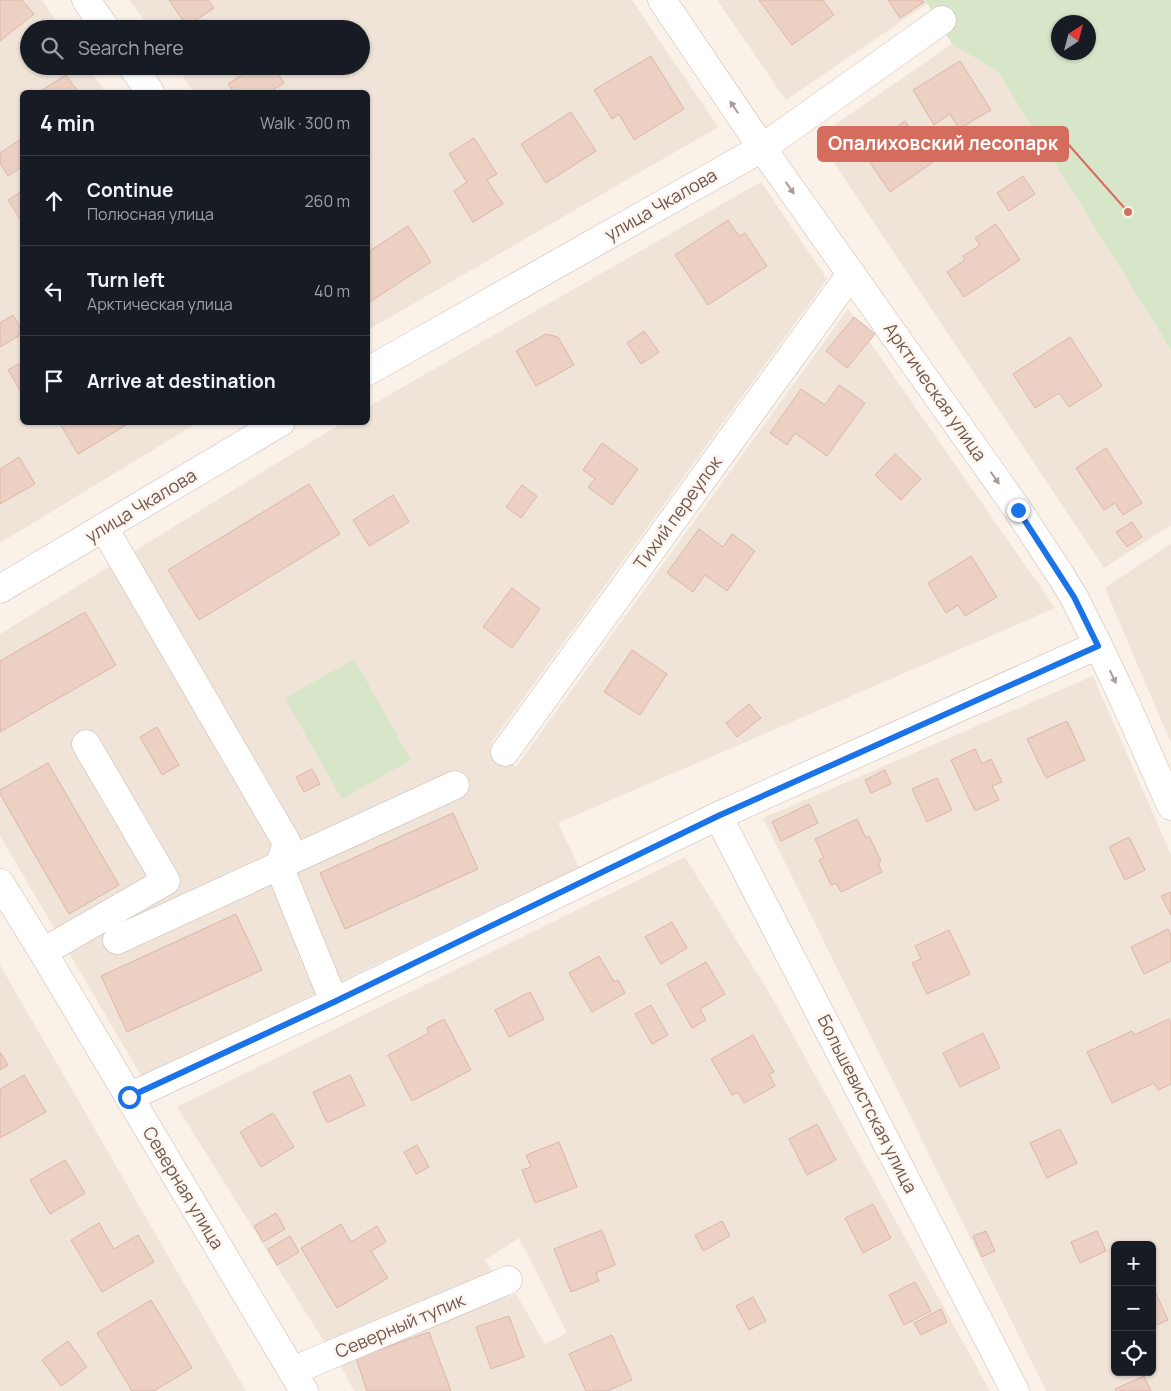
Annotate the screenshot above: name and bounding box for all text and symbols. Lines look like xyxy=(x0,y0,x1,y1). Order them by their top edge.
north arrow xyxy=(1051,15,1096,60)
search box xyxy=(20,20,370,75)
icon: search xyxy=(38,34,66,62)
text: Search here xyxy=(78,35,184,61)
one-way arrow xyxy=(730,101,739,114)
text: 4 min xyxy=(40,109,95,137)
text: Walk · 300 m xyxy=(260,112,350,134)
callout: Опалиховский лесопарк xyxy=(818,127,1068,161)
text: Опалиховский лесопарк xyxy=(828,130,1059,156)
street label: улица Чкалова xyxy=(600,162,721,246)
text: Continue xyxy=(87,177,173,203)
one-way arrow xyxy=(785,181,795,195)
icon: ahead xyxy=(40,187,68,215)
text: 260 m xyxy=(304,190,350,212)
text: Полюсная улица xyxy=(87,203,214,225)
text: Turn left xyxy=(87,267,165,293)
icon: left xyxy=(40,277,68,305)
text: 40 m xyxy=(314,280,350,302)
text: Арктическая улица xyxy=(87,293,233,315)
street label: Арктическая улица xyxy=(879,317,993,465)
icon: arrive xyxy=(40,367,68,395)
text: Arrive at destination xyxy=(87,368,276,394)
street label: Тихий переулок xyxy=(628,450,727,574)
street label: улица Чкалова xyxy=(80,462,201,548)
one-way arrow xyxy=(990,471,1000,484)
route end xyxy=(1007,499,1030,522)
one-way arrow xyxy=(1109,670,1117,684)
street label: Большевистская улица xyxy=(812,1010,923,1197)
route start xyxy=(118,1086,141,1109)
street label: Северная улица xyxy=(138,1122,230,1253)
map controls xyxy=(1111,1241,1156,1376)
button: + xyxy=(1111,1241,1156,1286)
button: − xyxy=(1111,1286,1156,1331)
street label: Северный тупик xyxy=(331,1287,469,1363)
button: locate xyxy=(1111,1331,1156,1376)

